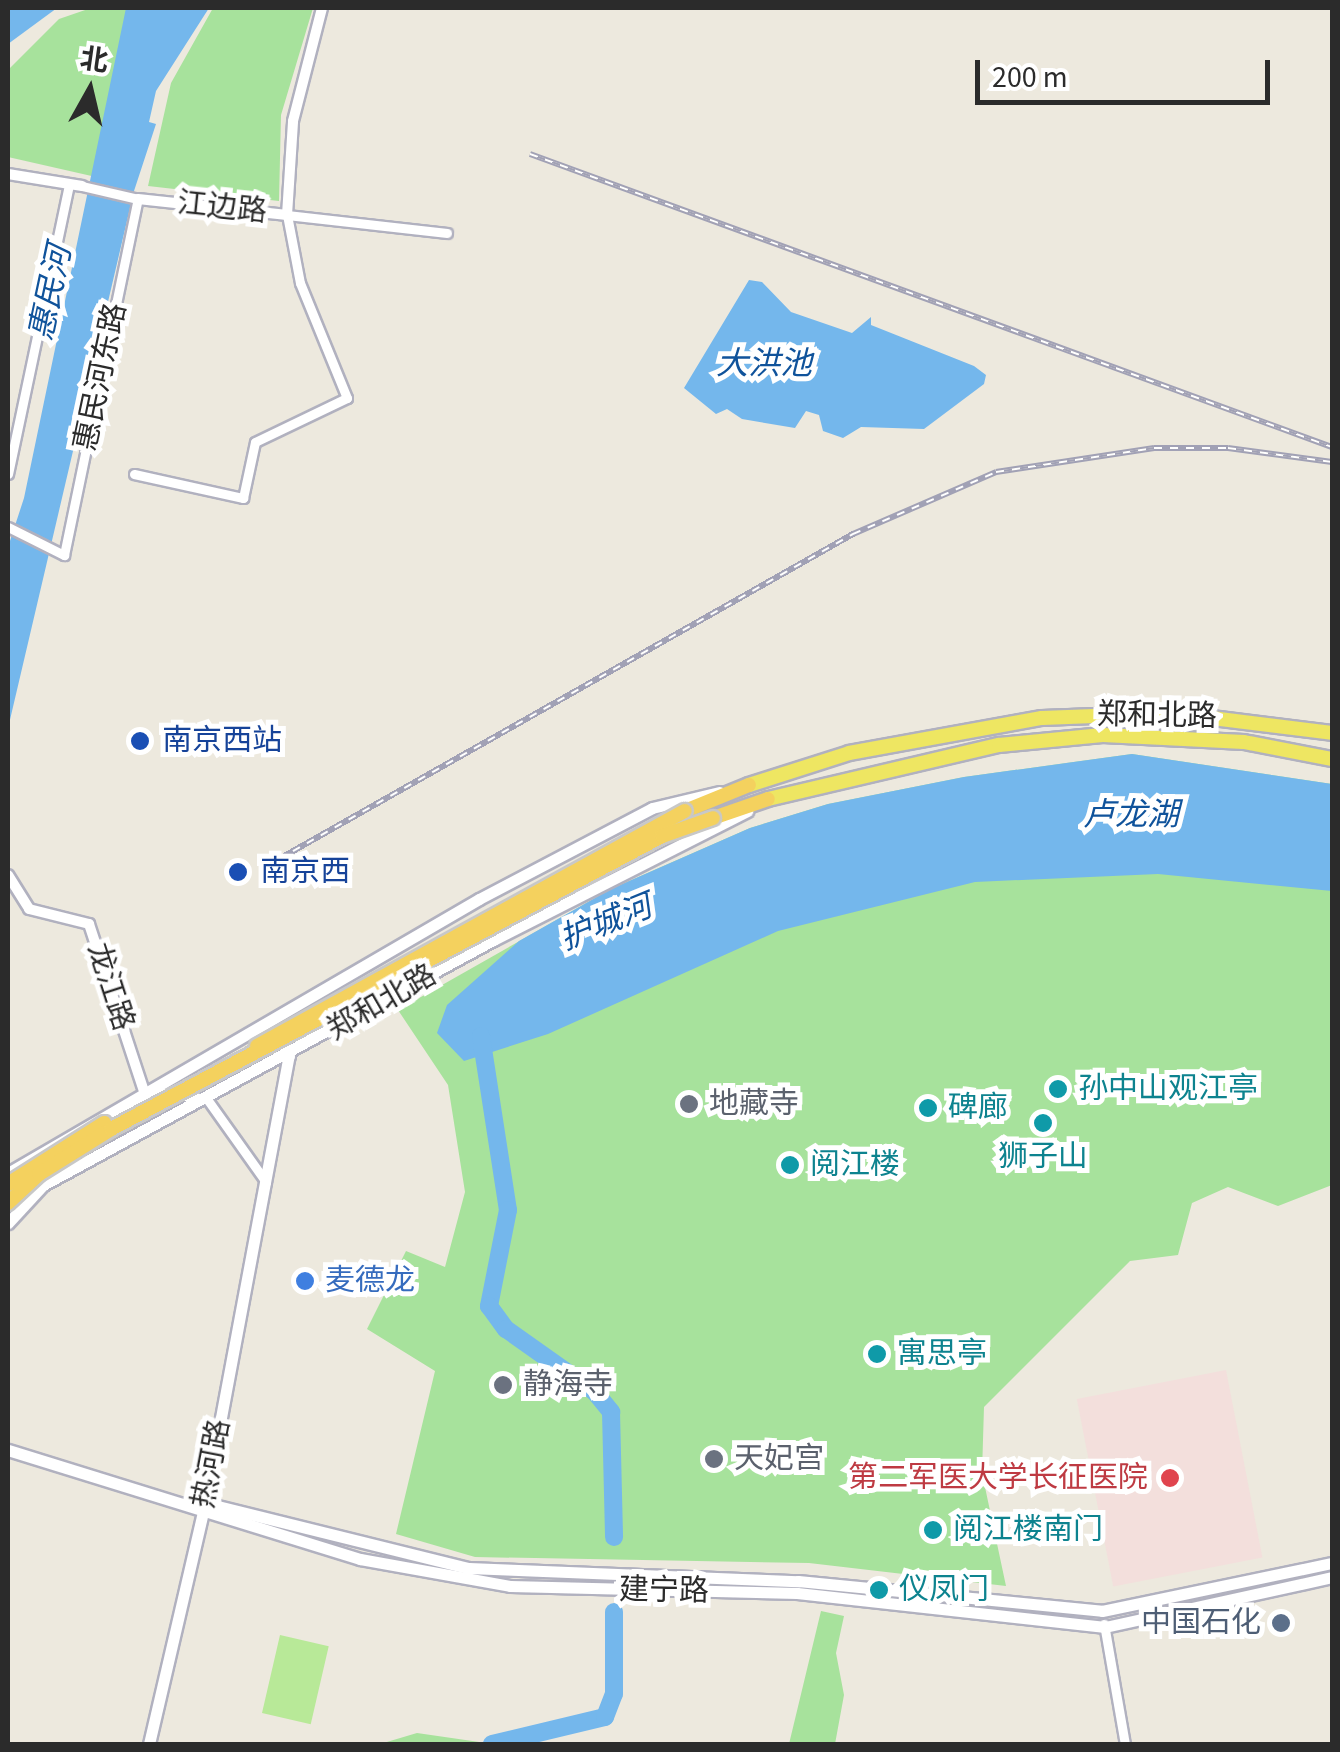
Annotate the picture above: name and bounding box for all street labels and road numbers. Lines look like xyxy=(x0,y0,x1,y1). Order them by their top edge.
street label: 江边路 xyxy=(175,185,269,231)
street label: 惠民河东路 xyxy=(68,300,134,454)
street label: 郑和北路 xyxy=(1097,697,1217,735)
street label: 龙江路 xyxy=(79,939,141,1035)
street label: 郑和北路 xyxy=(321,957,443,1049)
street label: 热河路 xyxy=(186,1416,238,1512)
street label: 建宁路 xyxy=(619,1572,709,1610)

